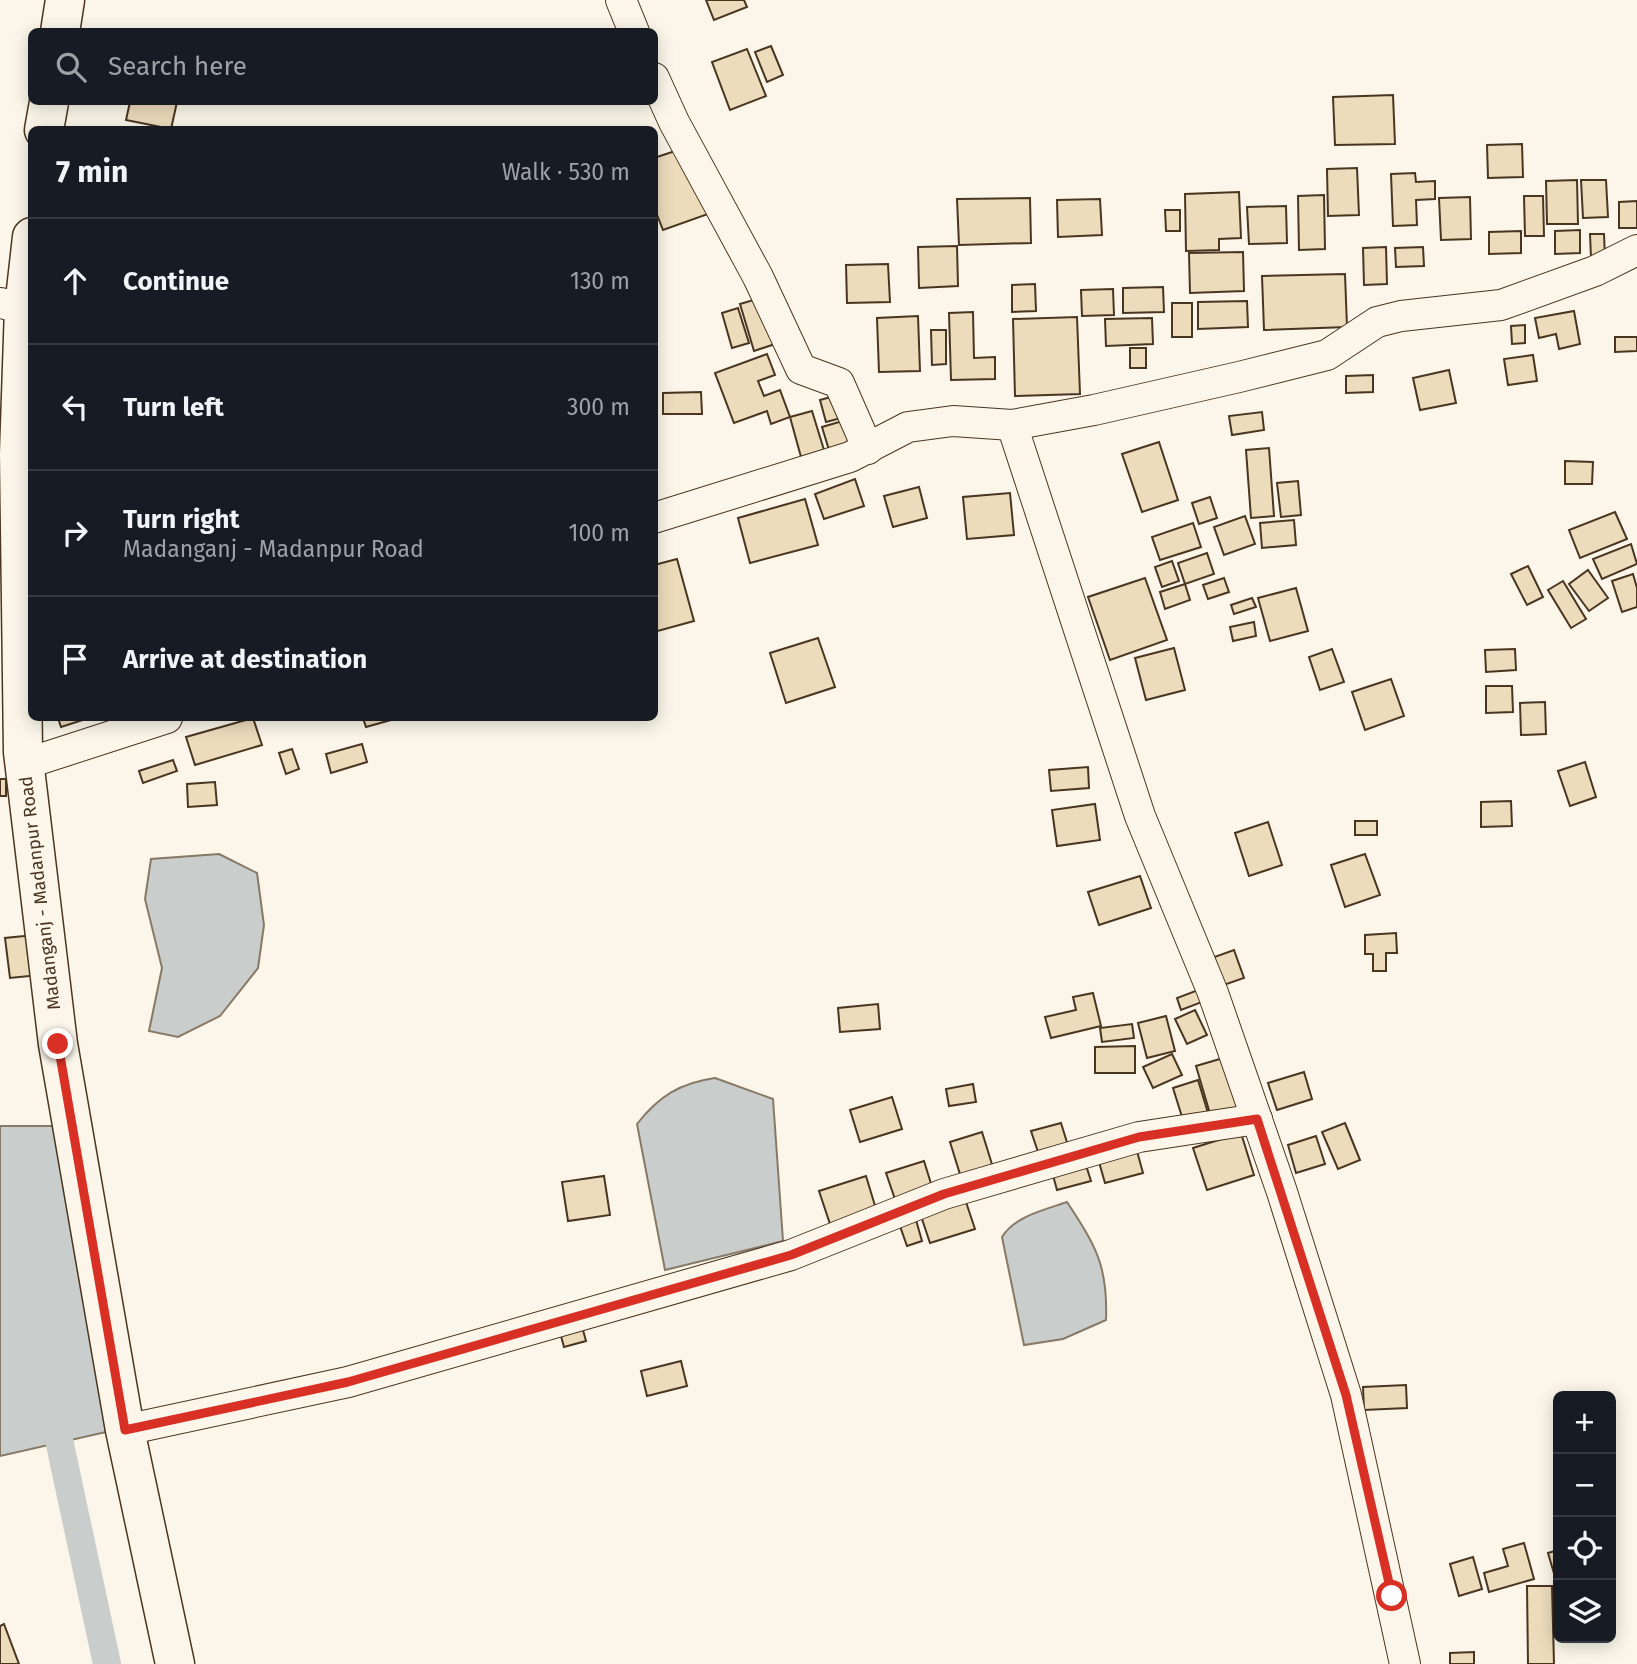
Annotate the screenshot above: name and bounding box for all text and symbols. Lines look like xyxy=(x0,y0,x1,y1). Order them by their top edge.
search box xyxy=(28,28,658,105)
icon: search xyxy=(52,48,90,86)
text: Search here xyxy=(108,51,247,82)
text: 7 min xyxy=(56,154,128,190)
text: Walk · 530 m xyxy=(502,158,630,186)
icon: ahead xyxy=(56,262,94,300)
text: Continue xyxy=(123,266,229,297)
text: 130 m xyxy=(570,267,630,295)
icon: left xyxy=(56,388,94,426)
text: Turn left xyxy=(123,392,224,423)
text: 300 m xyxy=(567,393,630,421)
text: Turn right xyxy=(123,504,240,535)
icon: right xyxy=(56,514,94,552)
text: 100 m xyxy=(569,519,630,547)
text: Madanganj - Madanpur Road xyxy=(123,535,424,563)
icon: arrive xyxy=(56,640,94,678)
text: Arrive at destination xyxy=(123,644,367,675)
street label: Madanganj - Madanpur Road xyxy=(15,775,65,1011)
route end xyxy=(42,1028,73,1059)
map controls xyxy=(1553,1391,1616,1643)
button: + xyxy=(1553,1391,1616,1454)
button: − xyxy=(1553,1454,1616,1517)
button: locate xyxy=(1553,1517,1616,1580)
route start xyxy=(1376,1580,1407,1611)
button: layers xyxy=(1553,1580,1616,1643)

